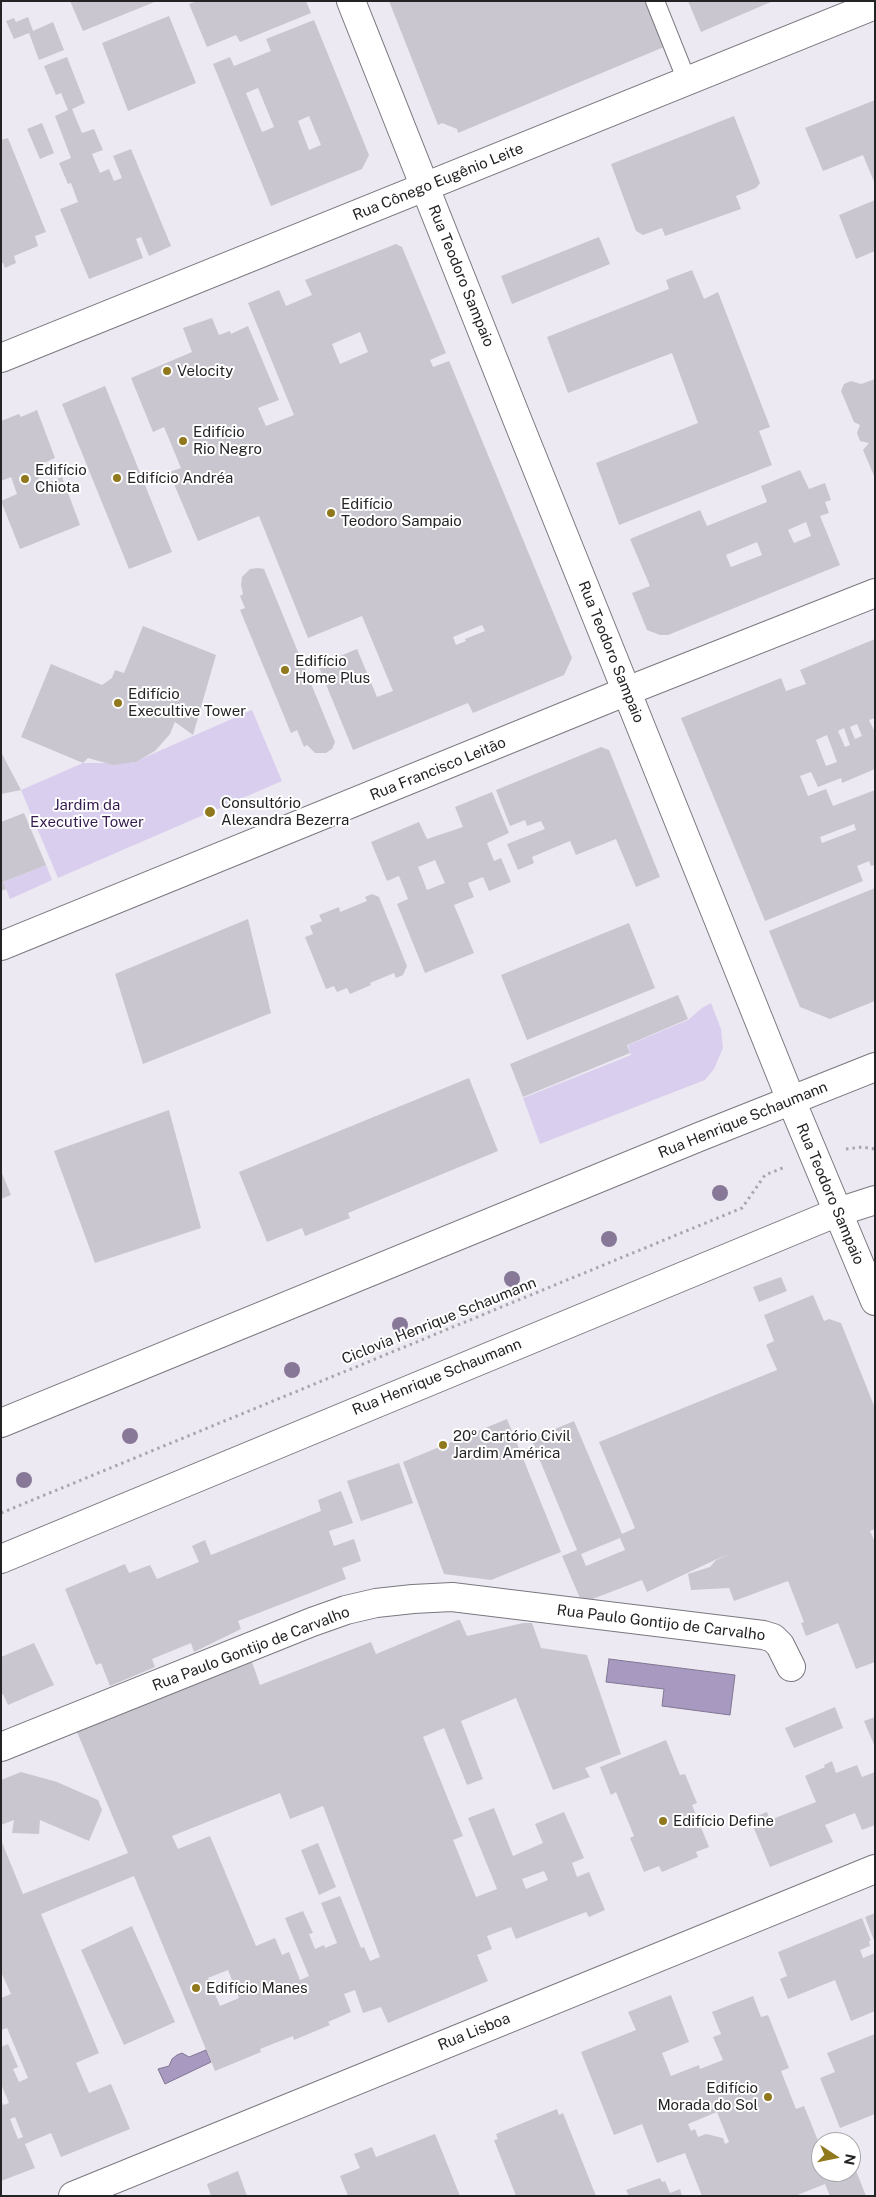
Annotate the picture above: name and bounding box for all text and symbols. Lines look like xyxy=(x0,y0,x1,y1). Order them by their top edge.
street label: Rua Cônego Eugênio Leite xyxy=(350,139,526,225)
street label: Rua Teodoro Sampaio xyxy=(424,202,498,350)
place label: Velocity xyxy=(177,362,233,380)
marker: Velocity xyxy=(161,365,173,377)
place label: Edifício Rio Negro xyxy=(193,423,262,458)
marker: Edifício Rio Negro xyxy=(177,435,189,447)
place label: Edifício Chiota xyxy=(35,461,87,496)
place label: Edifício Andréa xyxy=(127,469,233,487)
marker: Edifício Andréa xyxy=(111,472,123,484)
marker: Edifício Chiota xyxy=(19,473,31,485)
place label: Edifício Teodoro Sampaio xyxy=(341,495,462,530)
marker: Edifício Teodoro Sampaio xyxy=(325,507,337,519)
street label: Rua Teodoro Sampaio xyxy=(574,578,648,726)
place label: Edifício Home Plus xyxy=(295,652,370,687)
marker: Edifício Home Plus xyxy=(279,664,291,676)
place label: Edifício Execultive Tower xyxy=(128,685,246,720)
marker: Edifício Execultive Tower xyxy=(112,697,124,709)
street label: Rua Francisco Leitão xyxy=(367,734,509,804)
place label: Consultório Alexandra Bezerra xyxy=(221,794,349,829)
park label: Jardim da Executive Tower xyxy=(30,796,144,831)
marker: Consultório Alexandra Bezerra xyxy=(203,805,217,819)
street label: Rua Henrique Schaumann xyxy=(656,1078,830,1162)
street label: Rua Teodoro Sampaio xyxy=(792,1121,868,1267)
street label: Ciclovia Henrique Schaumann xyxy=(339,1274,539,1368)
street label: Rua Henrique Schaumann xyxy=(350,1335,524,1419)
place label: 20º Cartório Civil Jardim América xyxy=(453,1427,571,1462)
marker: 20º Cartório Civil Jardim América xyxy=(437,1439,449,1451)
street label: Rua Paulo Gontijo de Carvalho xyxy=(556,1601,766,1645)
street label: Rua Paulo Gontijo de Carvalho xyxy=(150,1603,352,1695)
place label: Edifício Define xyxy=(673,1812,774,1830)
marker: Edifício Define xyxy=(657,1815,669,1827)
place label: Edifício Manes xyxy=(206,1979,308,1997)
marker: Edifício Manes xyxy=(190,1982,202,1994)
street label: Rua Lisboa xyxy=(435,2009,513,2055)
place label: Edifício Morada do Sol xyxy=(657,2079,758,2114)
marker: Edifício Morada do Sol xyxy=(762,2091,774,2103)
north arrow xyxy=(811,2132,861,2182)
text: N xyxy=(841,2153,859,2167)

